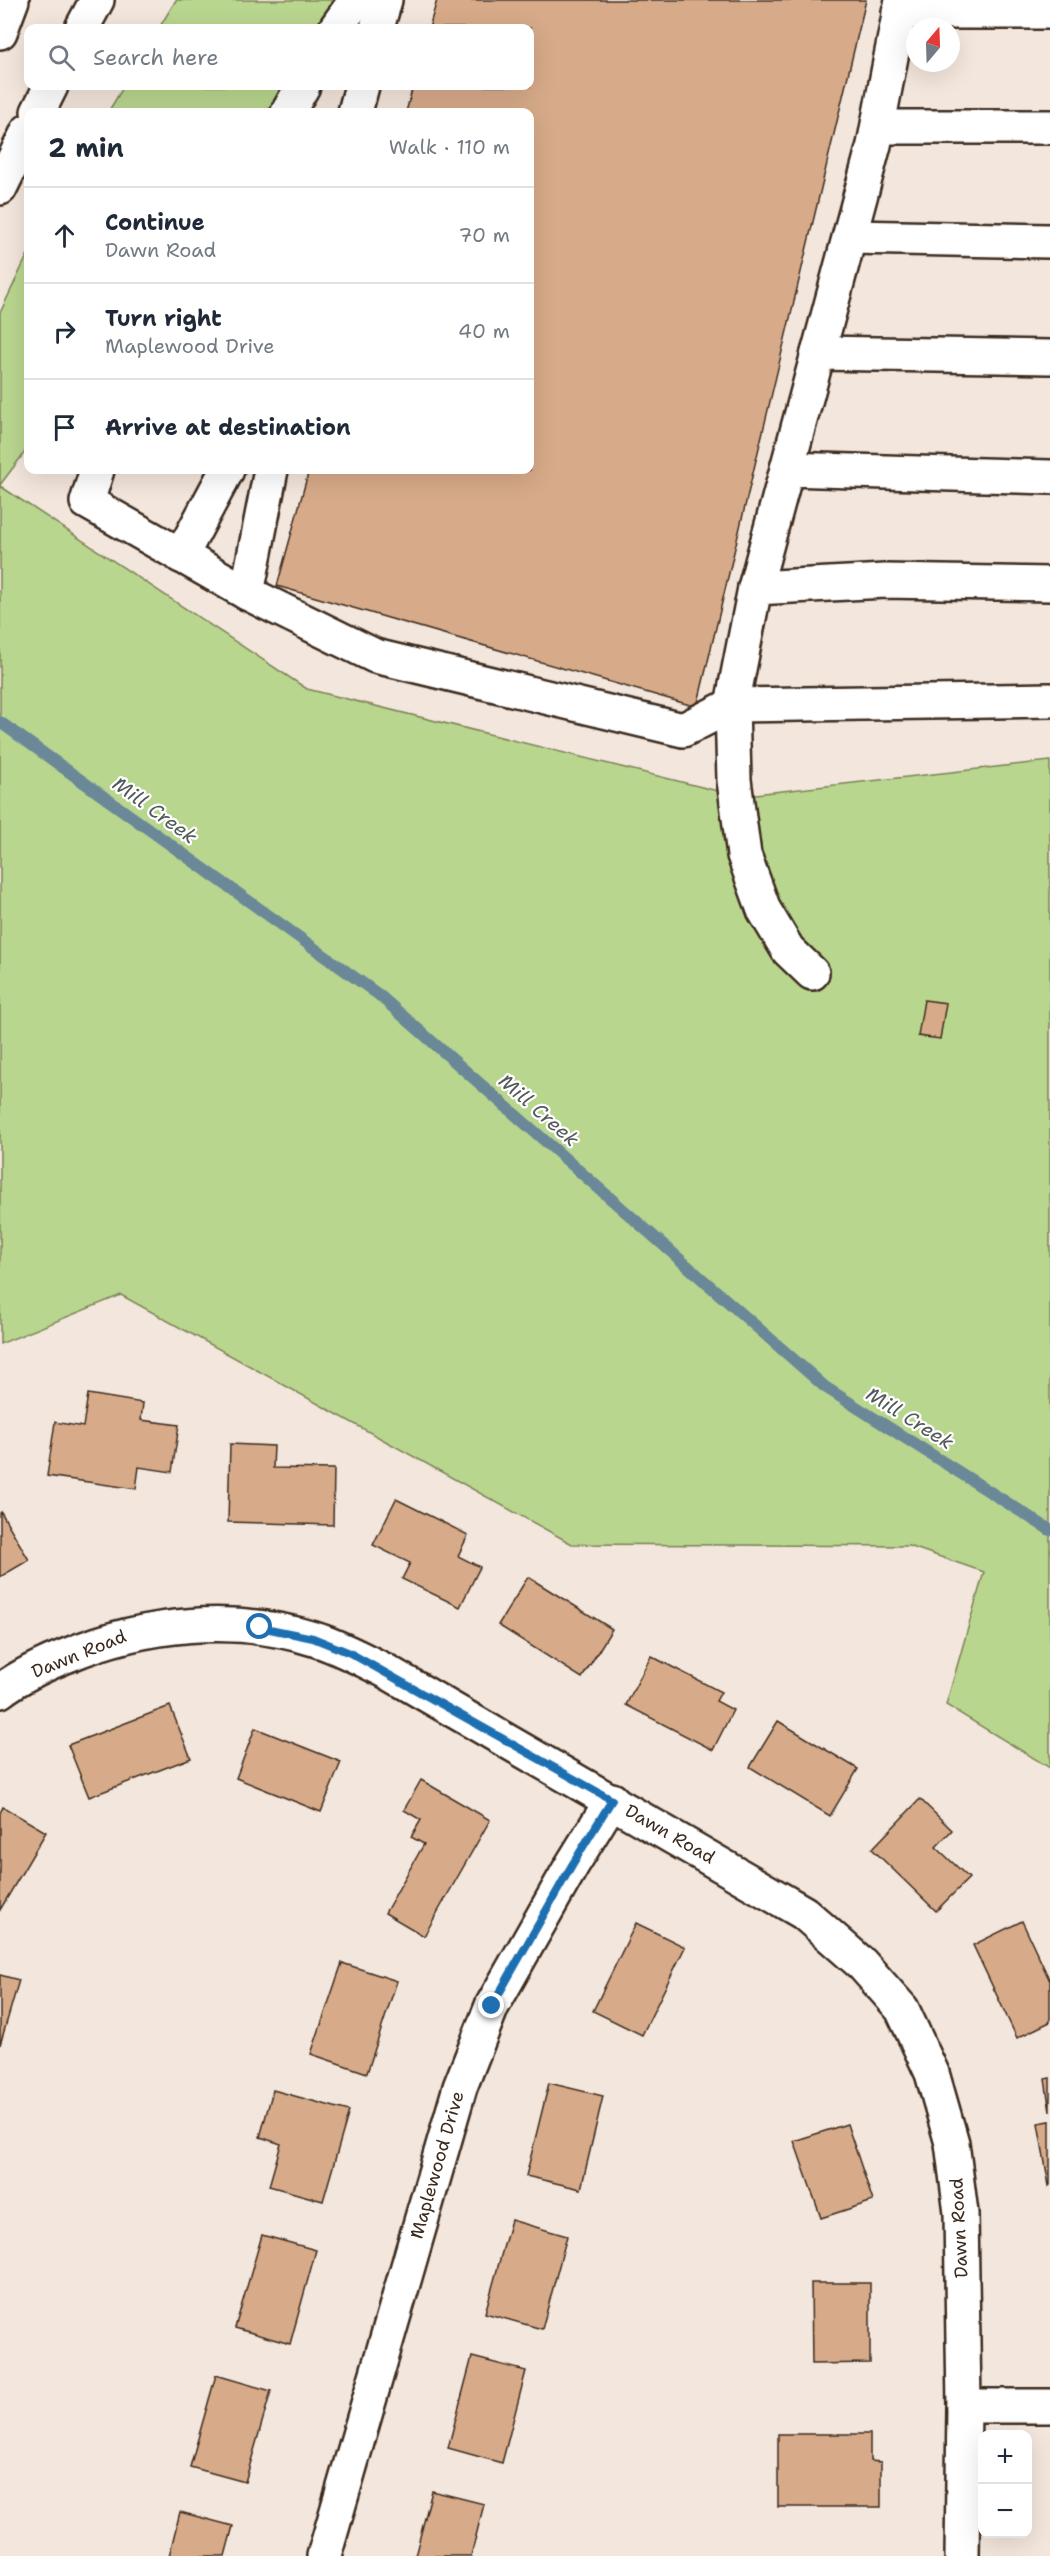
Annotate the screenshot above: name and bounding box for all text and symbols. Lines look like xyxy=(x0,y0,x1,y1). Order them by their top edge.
north arrow xyxy=(906,18,960,72)
search box xyxy=(24,24,534,90)
icon: search xyxy=(45,41,78,74)
text: Search here xyxy=(93,43,219,72)
text: 2 min xyxy=(48,130,124,165)
text: Walk · 110 m xyxy=(389,134,510,160)
text: Continue xyxy=(105,208,205,237)
icon: ahead xyxy=(48,219,81,252)
text: 70 m xyxy=(458,222,510,248)
text: Dawn Road xyxy=(105,237,216,263)
text: Turn right xyxy=(105,304,222,333)
icon: right xyxy=(48,315,81,348)
text: 40 m xyxy=(458,318,510,344)
text: Maplewood Drive xyxy=(105,333,275,359)
icon: arrive xyxy=(48,411,81,444)
text: Arrive at destination xyxy=(105,413,351,442)
water label: Mill Creek xyxy=(107,770,203,850)
water label: Mill Creek xyxy=(493,1068,585,1153)
water label: Mill Creek xyxy=(861,1381,959,1455)
route start xyxy=(246,1613,272,1639)
street label: Dawn Road xyxy=(28,1624,130,1684)
street label: Dawn Road xyxy=(621,1799,719,1869)
route end xyxy=(478,1992,504,2018)
street label: Maplewood Drive xyxy=(404,2088,470,2242)
street label: Dawn Road xyxy=(944,2177,974,2279)
map controls xyxy=(978,2430,1032,2538)
button: + xyxy=(978,2430,1032,2484)
button: − xyxy=(978,2484,1032,2538)

